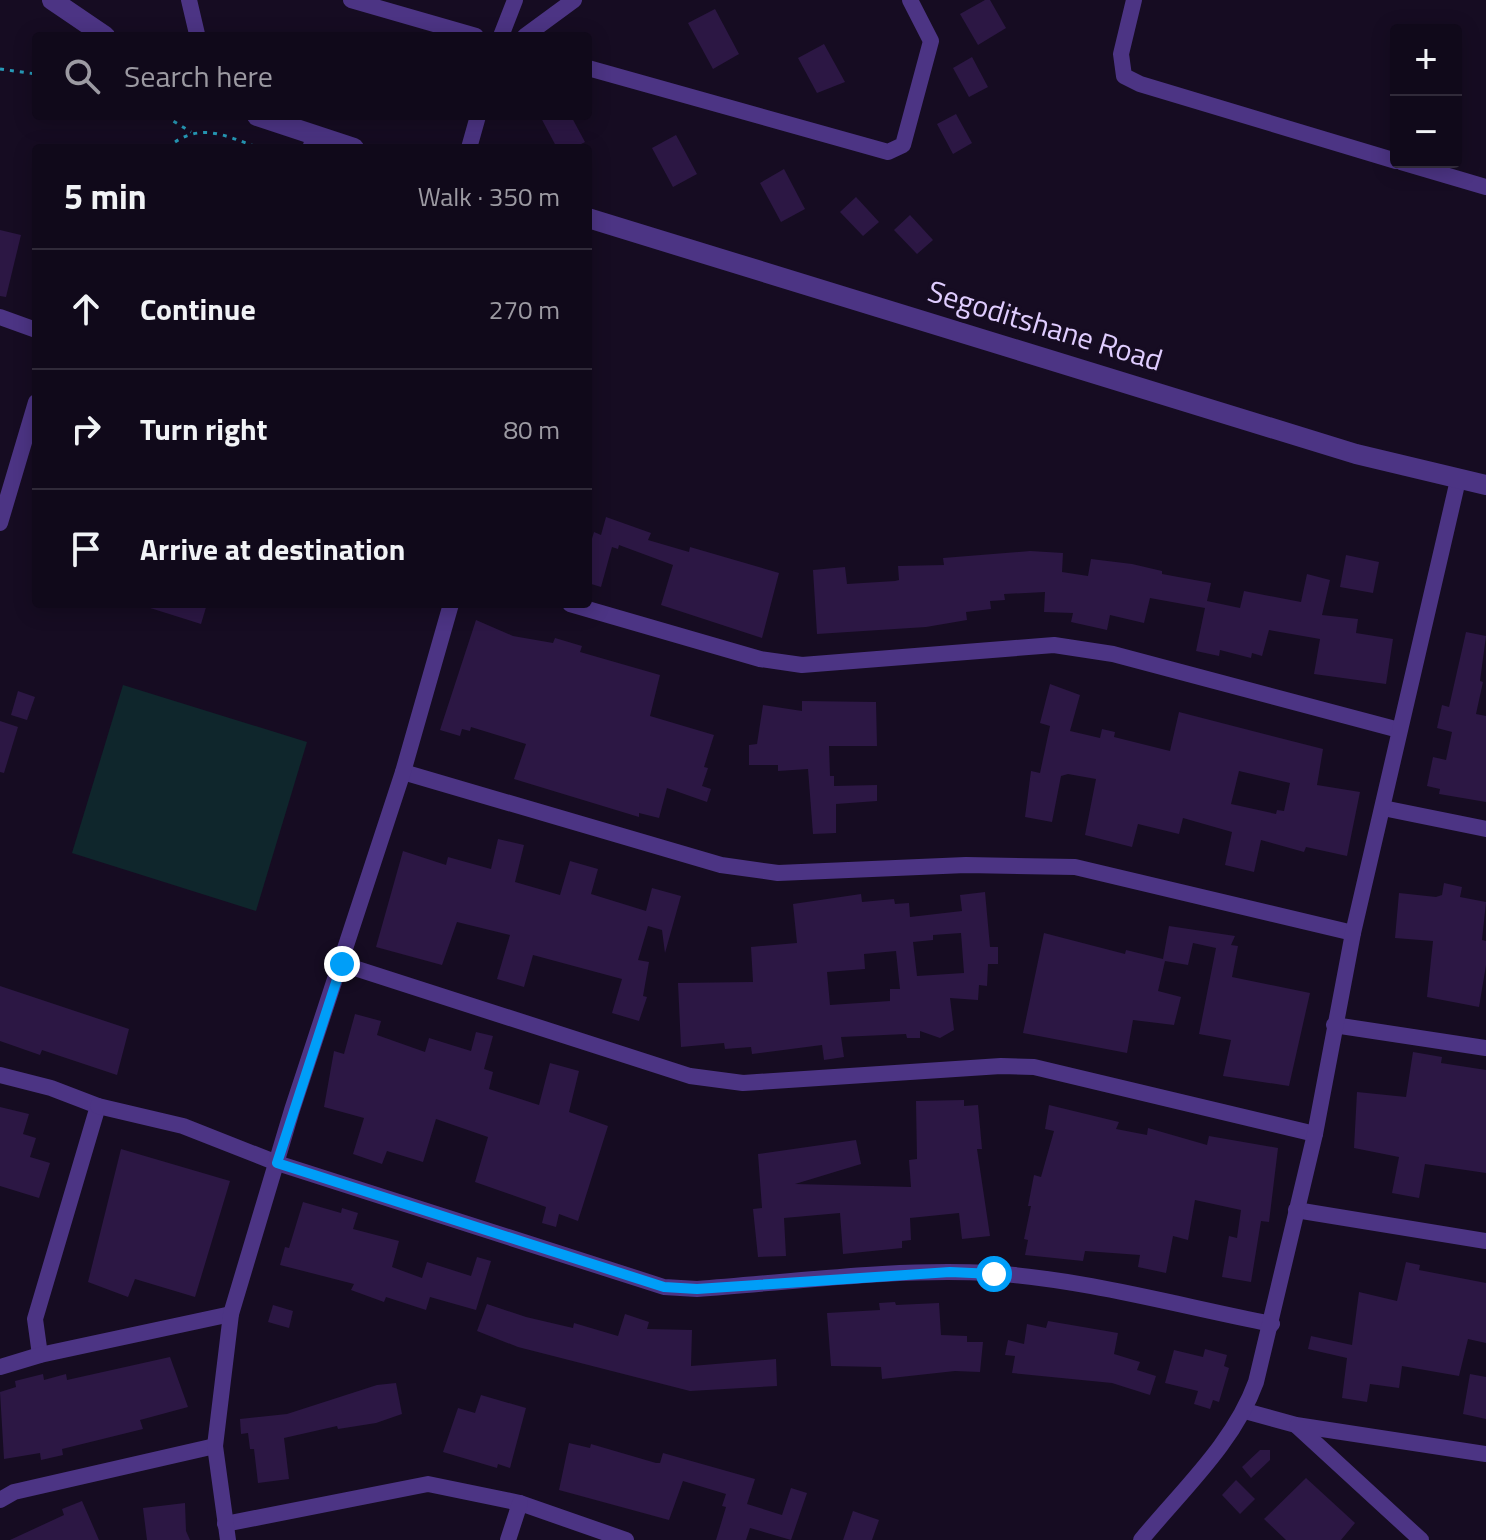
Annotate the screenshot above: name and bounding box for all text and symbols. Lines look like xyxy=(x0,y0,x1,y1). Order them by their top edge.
map controls xyxy=(1390,24,1462,168)
button: + xyxy=(1390,24,1462,96)
search box xyxy=(32,32,592,120)
text: Search here xyxy=(124,53,273,99)
icon: search xyxy=(60,54,104,98)
button: − xyxy=(1390,96,1462,168)
text: 5 min xyxy=(64,170,147,222)
text: Walk · 350 m xyxy=(418,177,560,216)
street label: Segoditshane Road xyxy=(922,267,1168,383)
text: Continue xyxy=(140,286,256,332)
icon: ahead xyxy=(64,287,108,331)
text: 270 m xyxy=(489,290,560,329)
text: Turn right xyxy=(140,406,268,452)
icon: right xyxy=(64,407,108,451)
text: 80 m xyxy=(503,410,560,449)
text: Arrive at destination xyxy=(140,526,405,572)
icon: arrive xyxy=(64,527,108,571)
route end xyxy=(324,946,360,982)
route start xyxy=(976,1256,1012,1292)

